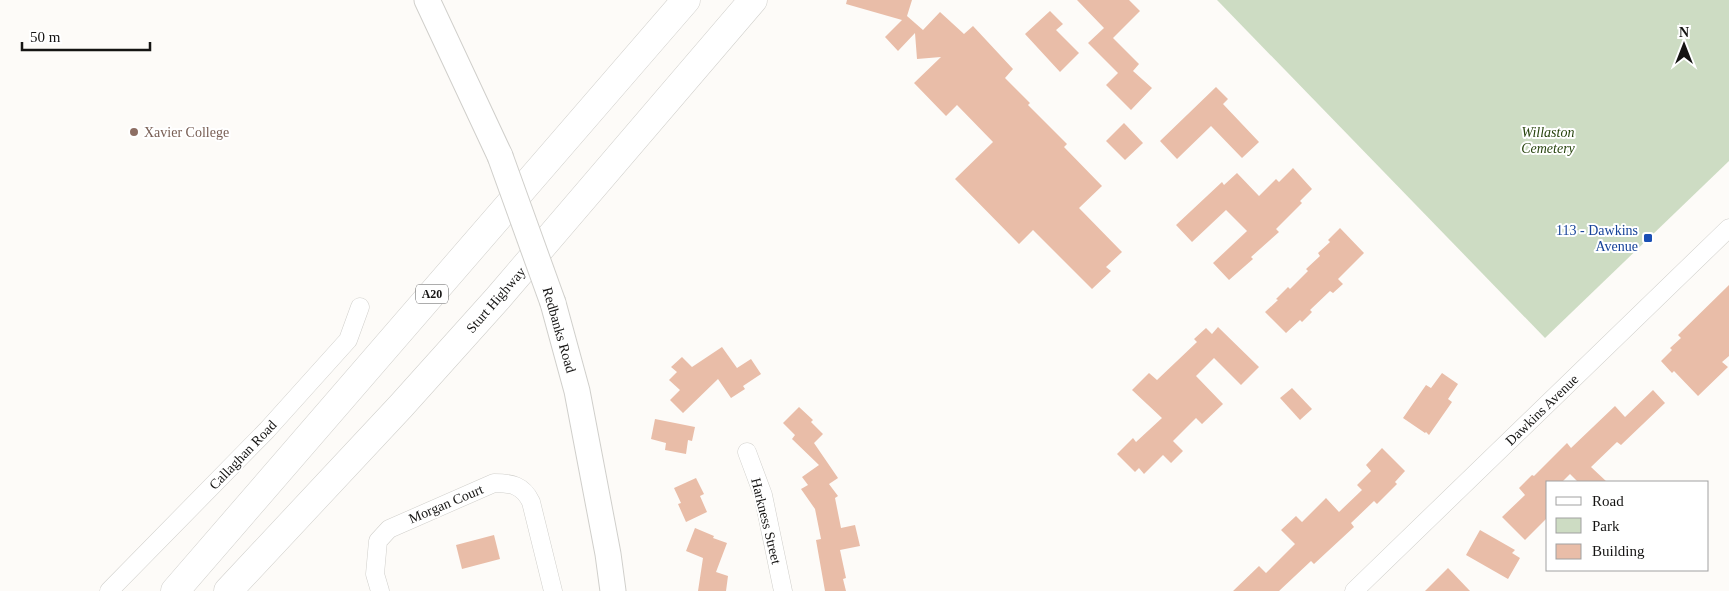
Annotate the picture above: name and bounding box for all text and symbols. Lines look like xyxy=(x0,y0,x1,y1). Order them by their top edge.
scale bar xyxy=(22,20,150,52)
north arrow xyxy=(1659,20,1709,70)
text: N xyxy=(1679,25,1689,40)
text: 50 m xyxy=(30,29,61,45)
place label: Xavier College xyxy=(144,125,229,140)
park label: Willaston Cemetery xyxy=(1521,125,1576,156)
marker: Xavier College xyxy=(128,126,140,138)
place label: 113 - Dawkins Avenue xyxy=(1556,223,1638,254)
marker: 113 - Dawkins Avenue xyxy=(1642,232,1654,244)
street label: Sturt Highway xyxy=(463,264,529,336)
road number: A20 xyxy=(416,284,448,304)
street label: Redbanks Road xyxy=(540,286,578,374)
street label: Dawkins Avenue xyxy=(1503,372,1581,448)
street label: Callaghan Road xyxy=(206,417,280,493)
street label: Harkness Street xyxy=(748,476,784,566)
legend xyxy=(1546,481,1709,571)
street label: Morgan Court xyxy=(406,482,486,526)
text: Road xyxy=(1592,493,1624,509)
text: Park xyxy=(1592,518,1620,534)
text: Building xyxy=(1592,543,1645,559)

